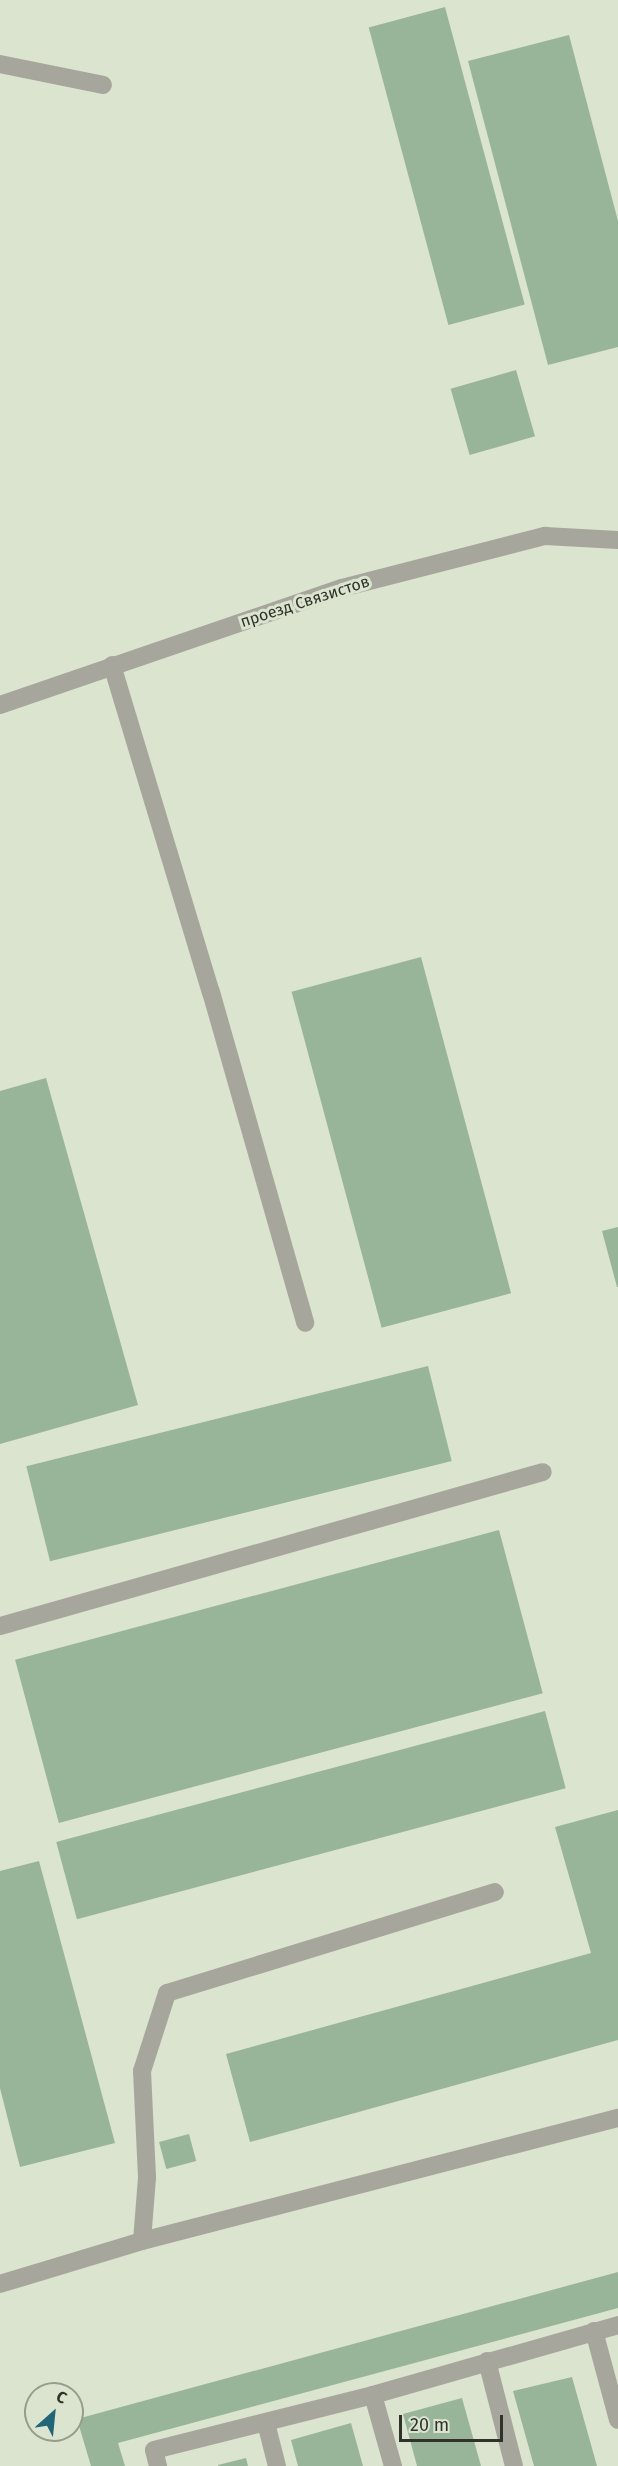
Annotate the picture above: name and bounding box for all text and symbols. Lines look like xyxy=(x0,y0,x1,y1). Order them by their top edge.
street label: проезд Связистов xyxy=(238,572,372,632)
north arrow xyxy=(24,2382,84,2442)
text: С xyxy=(53,2387,70,2408)
scale bar xyxy=(402,2403,506,2441)
text: 20 m xyxy=(410,2414,449,2436)

